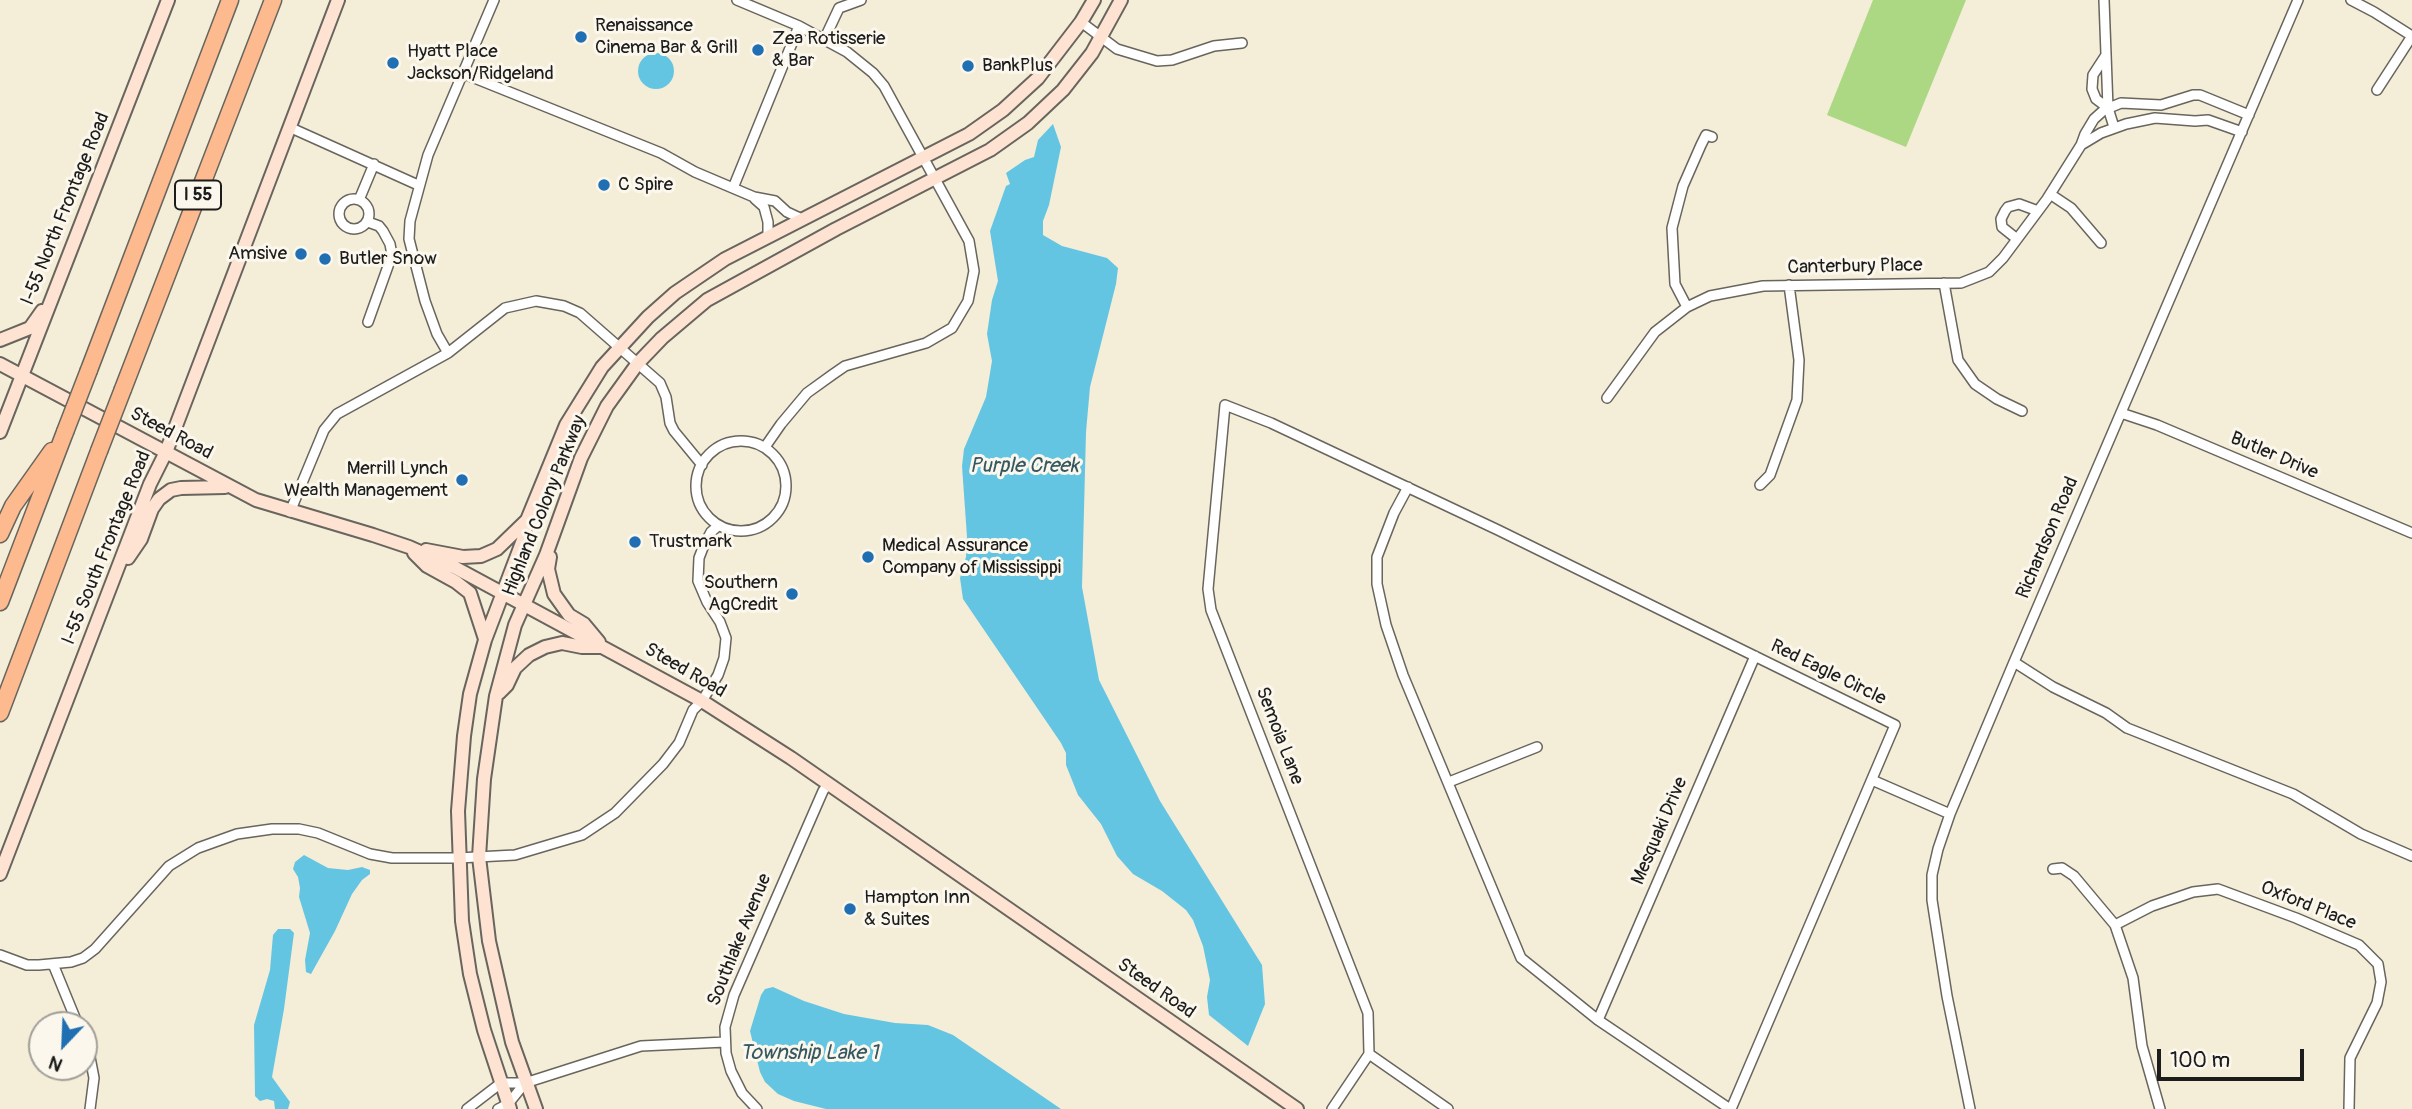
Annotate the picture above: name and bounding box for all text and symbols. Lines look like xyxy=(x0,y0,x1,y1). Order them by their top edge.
place label: Renaissance Cinema Bar & Grill xyxy=(595,15,738,59)
place label: Zea Rotisserie & Bar xyxy=(772,28,885,72)
marker: Renaissance Cinema Bar & Grill xyxy=(573,29,589,45)
place label: Hyatt Place Jackson/Ridgeland xyxy=(407,41,554,85)
marker: Zea Rotisserie & Bar xyxy=(750,42,766,58)
marker: Hyatt Place Jackson/Ridgeland xyxy=(385,55,401,71)
place label: BankPlus xyxy=(982,55,1053,77)
marker: BankPlus xyxy=(960,58,976,74)
street label: I-55 North Frontage Road xyxy=(17,109,115,309)
place label: C Spire xyxy=(618,174,673,196)
marker: C Spire xyxy=(596,177,612,193)
road number: I 55 xyxy=(175,180,221,210)
place label: Amsive xyxy=(228,243,287,265)
marker: Amsive xyxy=(293,246,309,262)
place label: Butler Snow xyxy=(339,248,437,270)
marker: Butler Snow xyxy=(317,251,333,267)
street label: Canterbury Place xyxy=(1787,254,1923,280)
street label: Steed Road xyxy=(126,403,216,465)
street label: Highland Colony Parkway xyxy=(498,412,592,600)
street label: Butler Drive xyxy=(2227,427,2321,485)
street label: I-55 South Frontage Road xyxy=(58,448,156,648)
water label: Purple Creek xyxy=(970,454,1078,480)
place label: Merrill Lynch Wealth Management xyxy=(284,458,448,502)
marker: Merrill Lynch Wealth Management xyxy=(454,472,470,488)
street label: Richardson Road xyxy=(2012,474,2084,602)
place label: Trustmark xyxy=(649,531,732,553)
marker: Trustmark xyxy=(627,534,643,550)
place label: Medical Assurance Company of Mississippi xyxy=(882,535,1061,579)
marker: Medical Assurance Company of Mississippi xyxy=(860,549,876,565)
place label: Southern AgCredit xyxy=(704,572,778,616)
marker: Southern AgCredit xyxy=(784,586,800,602)
street label: Red Eagle Circle xyxy=(1767,635,1889,711)
street label: Steed Road xyxy=(640,639,730,703)
street label: Semoia Lane xyxy=(1250,684,1308,788)
street label: Mesquaki Drive xyxy=(1627,774,1693,888)
street label: Southlake Avenue xyxy=(703,871,777,1009)
street label: Oxford Place xyxy=(2257,877,2359,935)
place label: Hampton Inn & Suites xyxy=(864,887,970,931)
marker: Hampton Inn & Suites xyxy=(842,901,858,917)
street label: Steed Road xyxy=(1112,954,1200,1024)
north arrow xyxy=(28,1011,98,1081)
scale bar xyxy=(2160,1036,2307,1080)
water label: Township Lake 1 xyxy=(740,1041,878,1067)
text: 100 m xyxy=(2170,1047,2230,1074)
text: N xyxy=(45,1050,66,1077)

